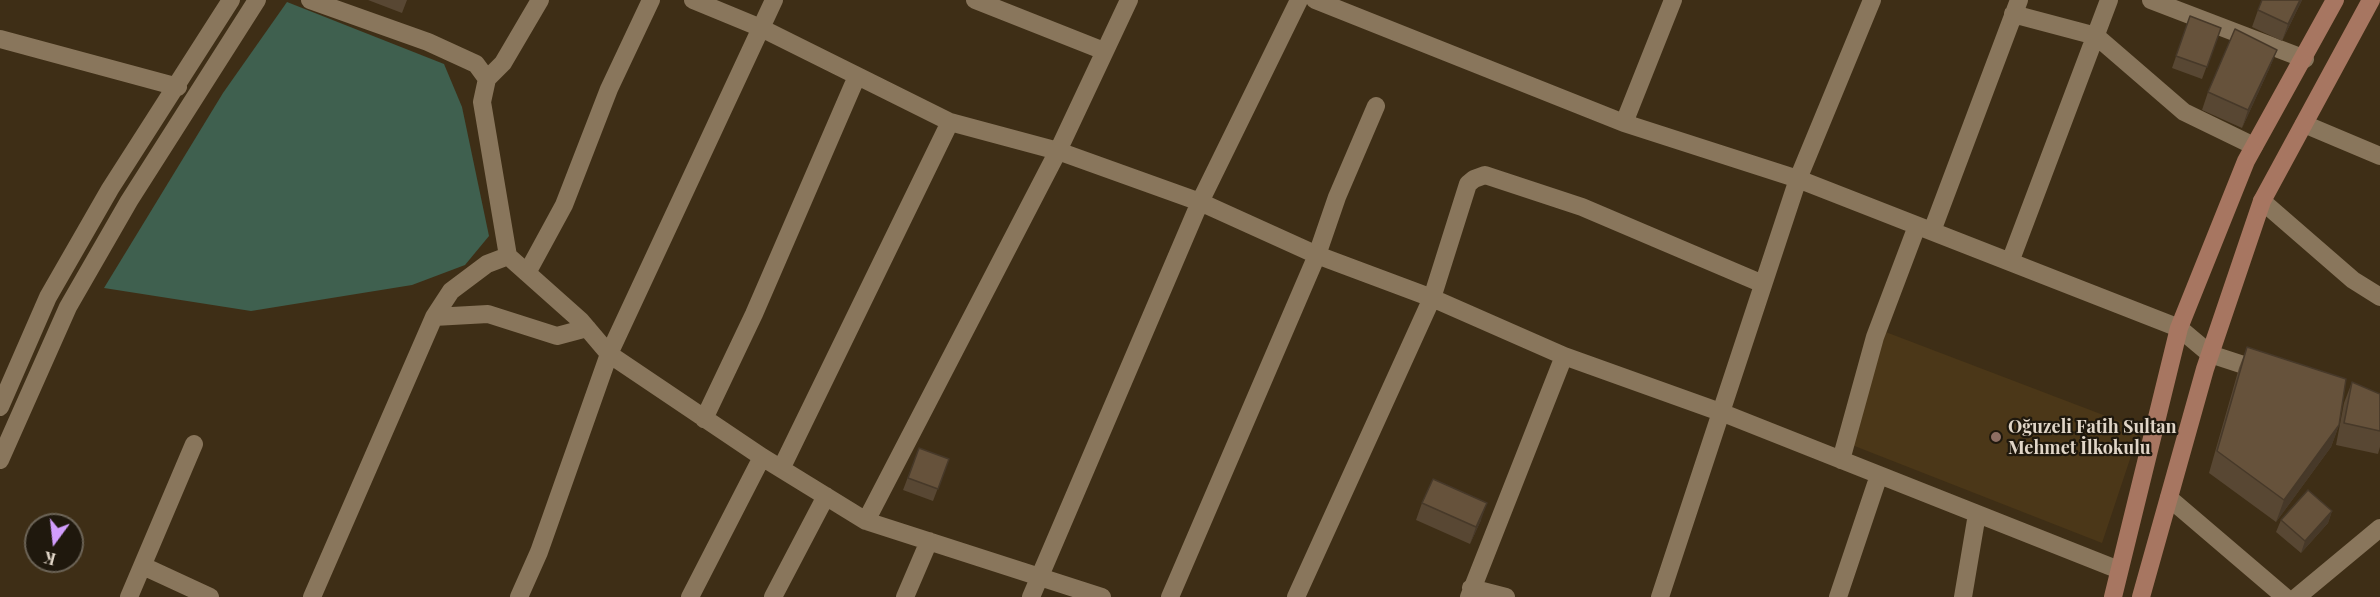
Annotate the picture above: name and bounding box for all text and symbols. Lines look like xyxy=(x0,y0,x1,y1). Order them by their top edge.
place label: Oğuzeli Fatih Sultan Mehmet İlkokulu xyxy=(2008,416,2177,458)
marker: Oğuzeli Fatih Sultan Mehmet İlkokulu xyxy=(1989,430,2003,444)
north arrow xyxy=(24,513,84,573)
text: K xyxy=(41,547,58,571)

